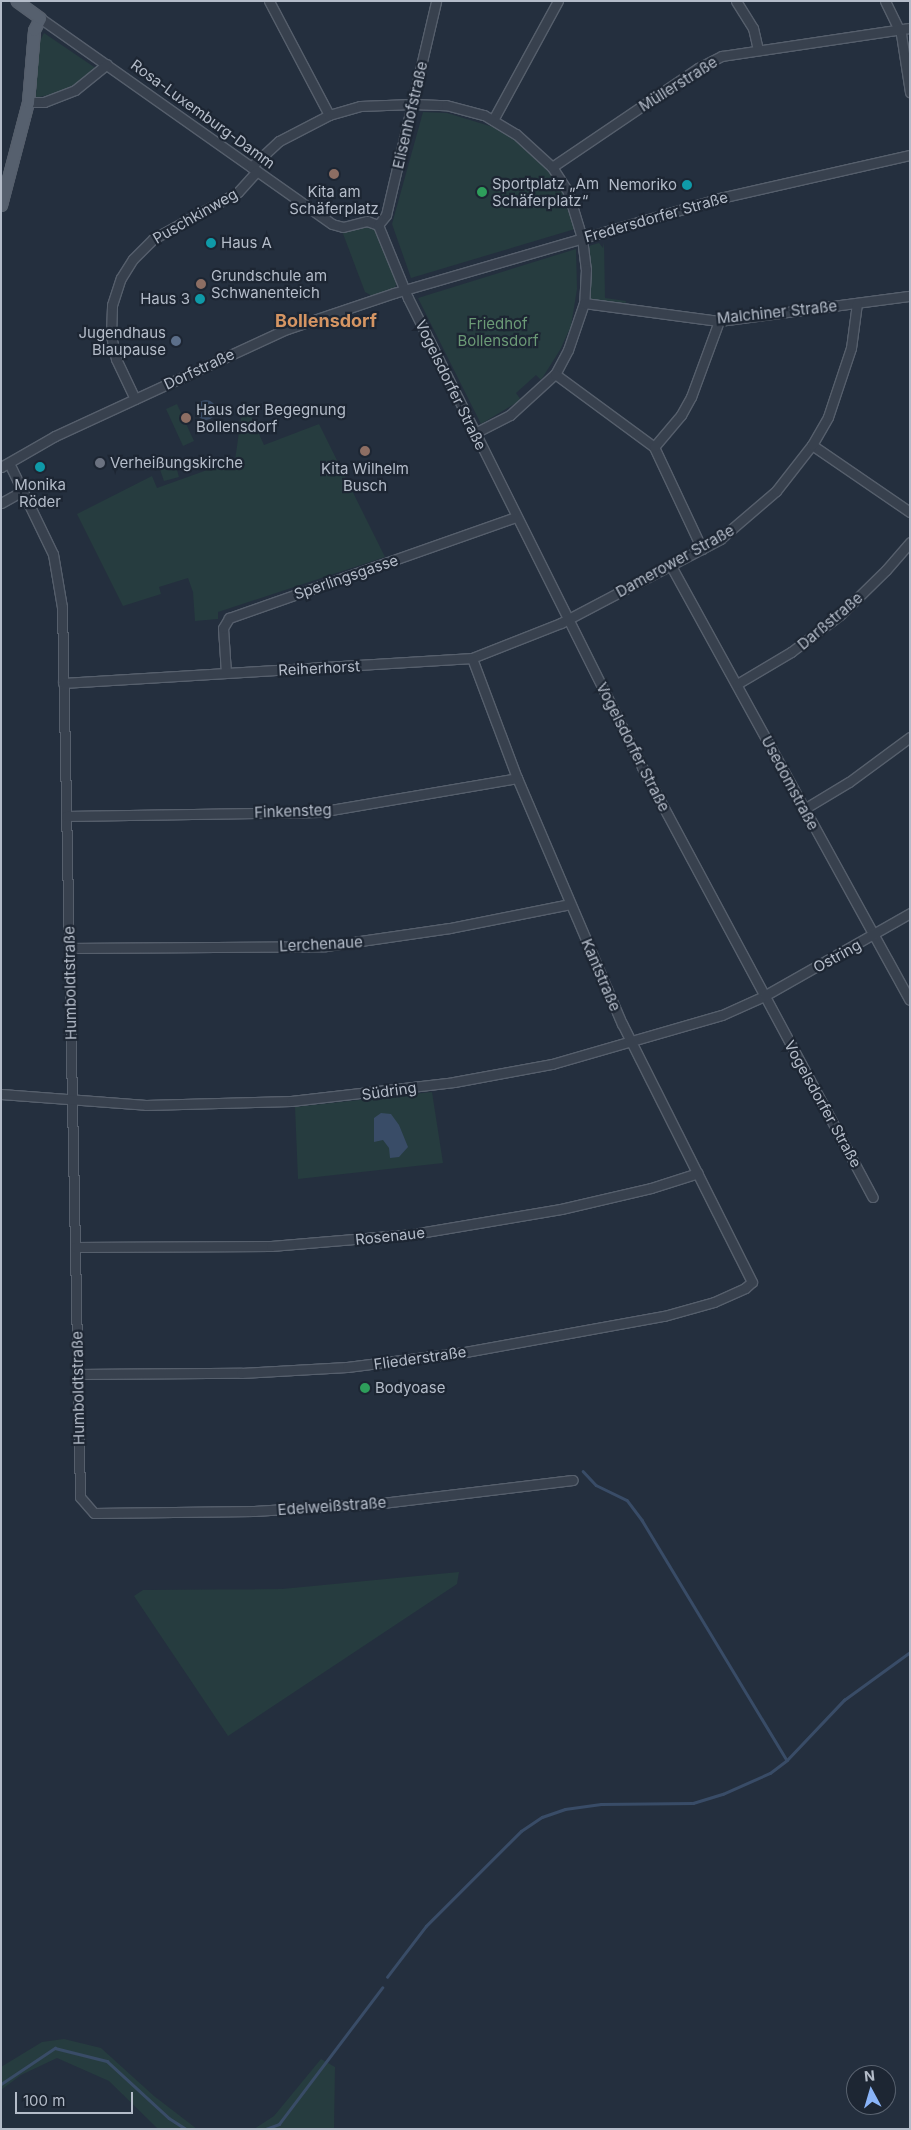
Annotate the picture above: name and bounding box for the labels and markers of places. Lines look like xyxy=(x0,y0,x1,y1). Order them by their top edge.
marker: Kita am Schäferplatz xyxy=(328,168,340,180)
place label: Sportplatz „Am Schäferplatz“ xyxy=(492,174,599,209)
place label: Nemoriko xyxy=(608,176,677,194)
marker: Nemoriko xyxy=(681,179,693,191)
place label: Kita am Schäferplatz xyxy=(289,182,379,217)
marker: Sportplatz „Am Schäferplatz“ xyxy=(476,186,488,198)
place label: Haus A xyxy=(221,234,272,252)
marker: Haus A xyxy=(205,237,217,249)
place label: Grundschule am Schwanenteich xyxy=(211,266,327,301)
marker: Grundschule am Schwanenteich xyxy=(195,278,207,290)
place label: Haus 3 xyxy=(140,290,190,308)
marker: Haus 3 xyxy=(194,293,206,305)
place label: Jugendhaus Blaupause xyxy=(78,323,166,358)
marker: Jugendhaus Blaupause xyxy=(170,335,182,347)
place label: Haus der Begegnung Bollensdorf xyxy=(196,400,346,435)
marker: Haus der Begegnung Bollensdorf xyxy=(180,412,192,424)
marker: Kita Wilhelm Busch xyxy=(359,445,371,457)
place label: Verheißungskirche xyxy=(110,454,243,472)
marker: Verheißungskirche xyxy=(94,457,106,469)
place label: Kita Wilhelm Busch xyxy=(321,459,409,494)
marker: Monika Röder xyxy=(34,461,46,473)
place label: Monika Röder xyxy=(14,475,66,510)
place label: Bodyoase xyxy=(375,1379,445,1397)
marker: Bodyoase xyxy=(359,1382,371,1394)

